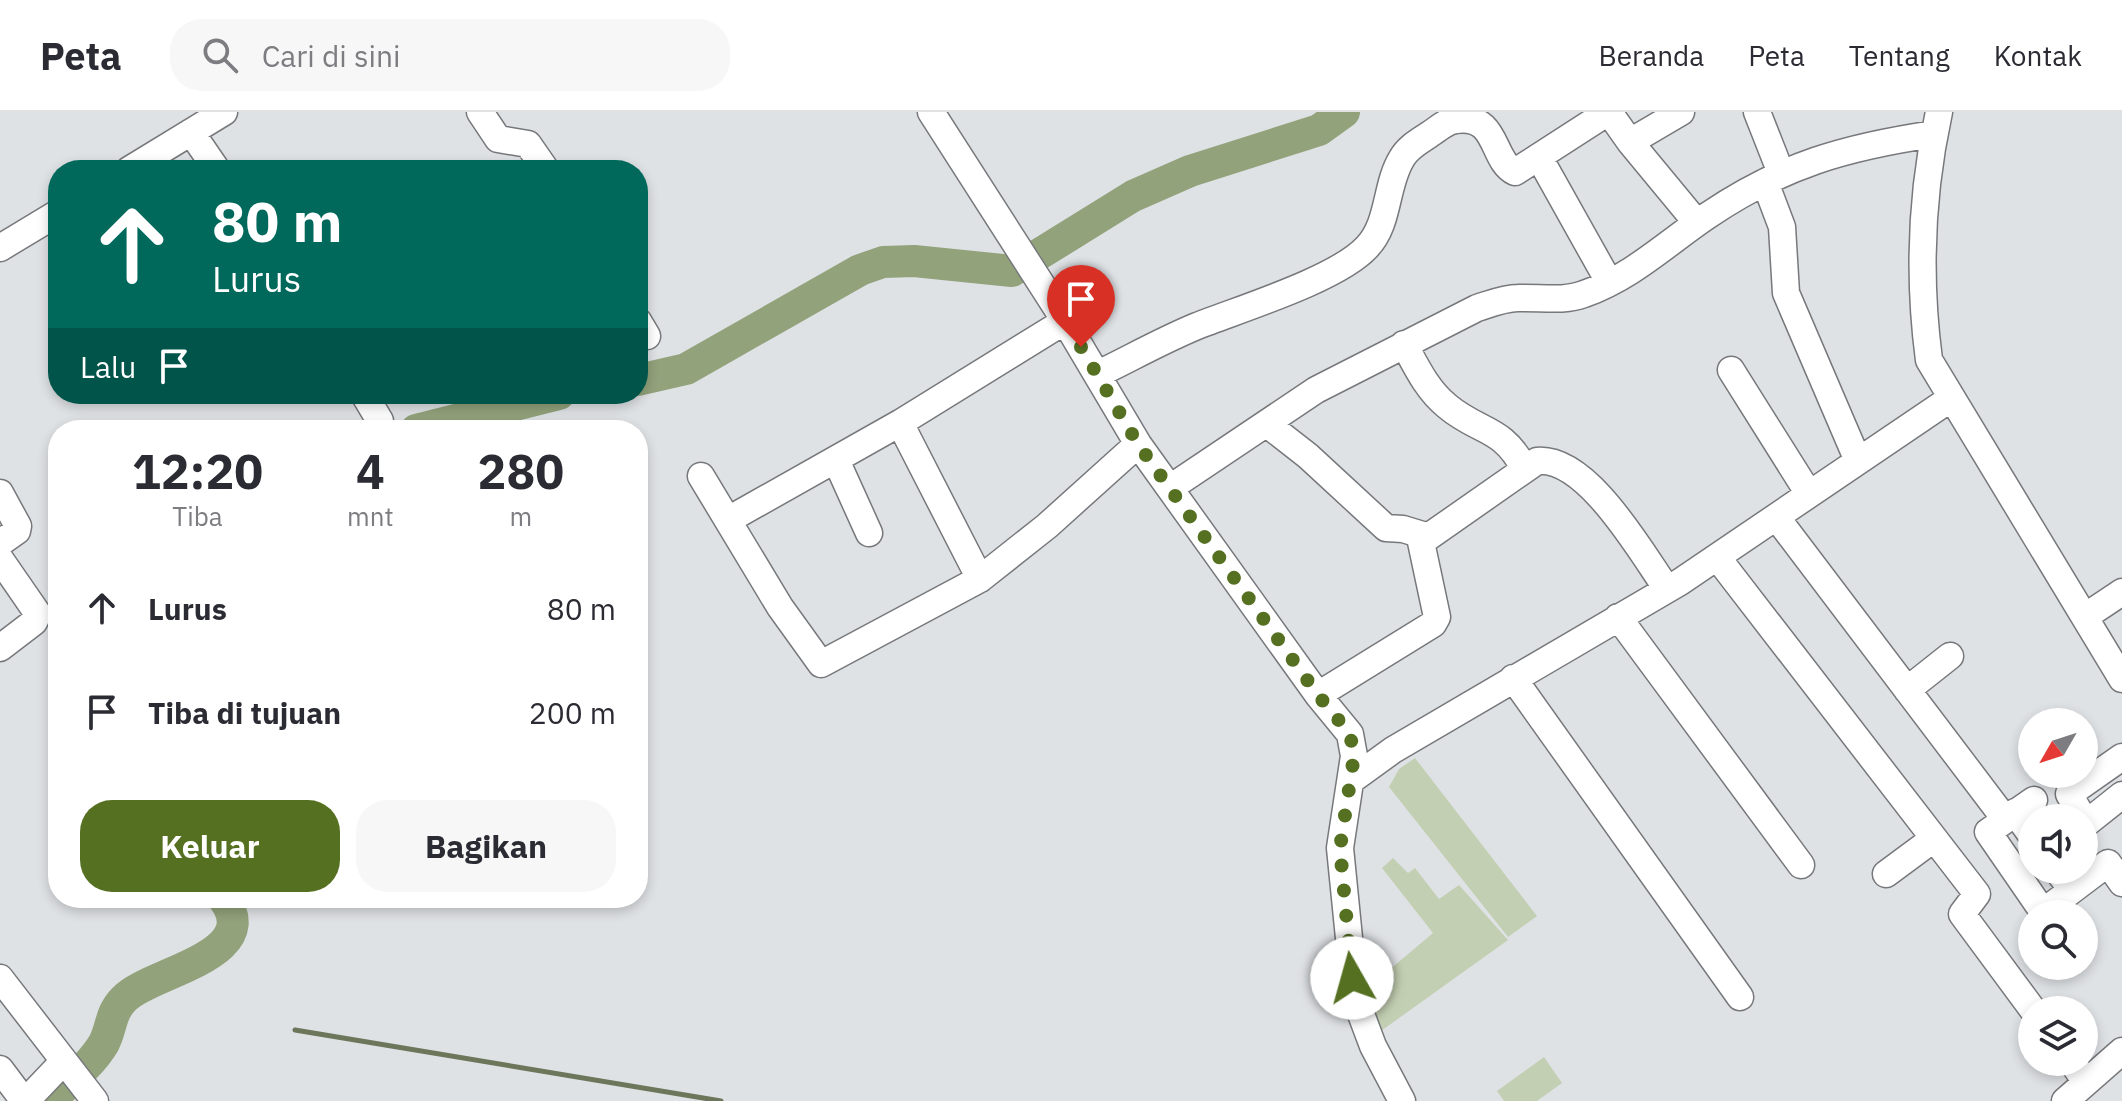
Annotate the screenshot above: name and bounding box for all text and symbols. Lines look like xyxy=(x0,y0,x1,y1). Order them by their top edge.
search box xyxy=(170,19,730,91)
text: Peta xyxy=(40,31,122,80)
icon: search xyxy=(198,33,242,77)
text: Cari di sini xyxy=(262,36,401,75)
text: Beranda xyxy=(1598,37,1704,74)
text: Peta xyxy=(1748,37,1805,74)
text: Tentang xyxy=(1849,37,1950,74)
text: Kontak xyxy=(1994,37,2082,74)
text: 80 m xyxy=(212,185,342,257)
icon: ahead xyxy=(80,192,184,296)
text: Lurus xyxy=(212,255,301,302)
pin xyxy=(1047,265,1115,347)
icon: arrive xyxy=(1059,277,1103,321)
icon: arrive xyxy=(152,344,196,388)
text: Lalu xyxy=(80,347,136,386)
text: 12:20 xyxy=(132,440,263,502)
text: 4 xyxy=(356,440,385,502)
text: 280 xyxy=(478,440,564,502)
text: Tiba xyxy=(172,499,223,533)
text: mnt xyxy=(347,499,394,533)
text: m xyxy=(509,499,532,533)
icon: ahead xyxy=(80,586,124,630)
text: Lurus xyxy=(148,589,227,628)
text: 80 m xyxy=(547,589,616,628)
icon: arrive xyxy=(80,690,124,734)
text: Tiba di tujuan xyxy=(148,693,341,732)
text: 200 m xyxy=(529,693,616,732)
north arrow xyxy=(2018,708,2098,788)
map controls xyxy=(2018,708,2098,1076)
button: Keluar xyxy=(80,800,340,892)
button: Bagikan xyxy=(356,800,616,892)
button: sound xyxy=(2018,804,2098,884)
button: search xyxy=(2018,900,2098,980)
position arrow xyxy=(1310,936,1394,1020)
button: layers xyxy=(2018,996,2098,1076)

